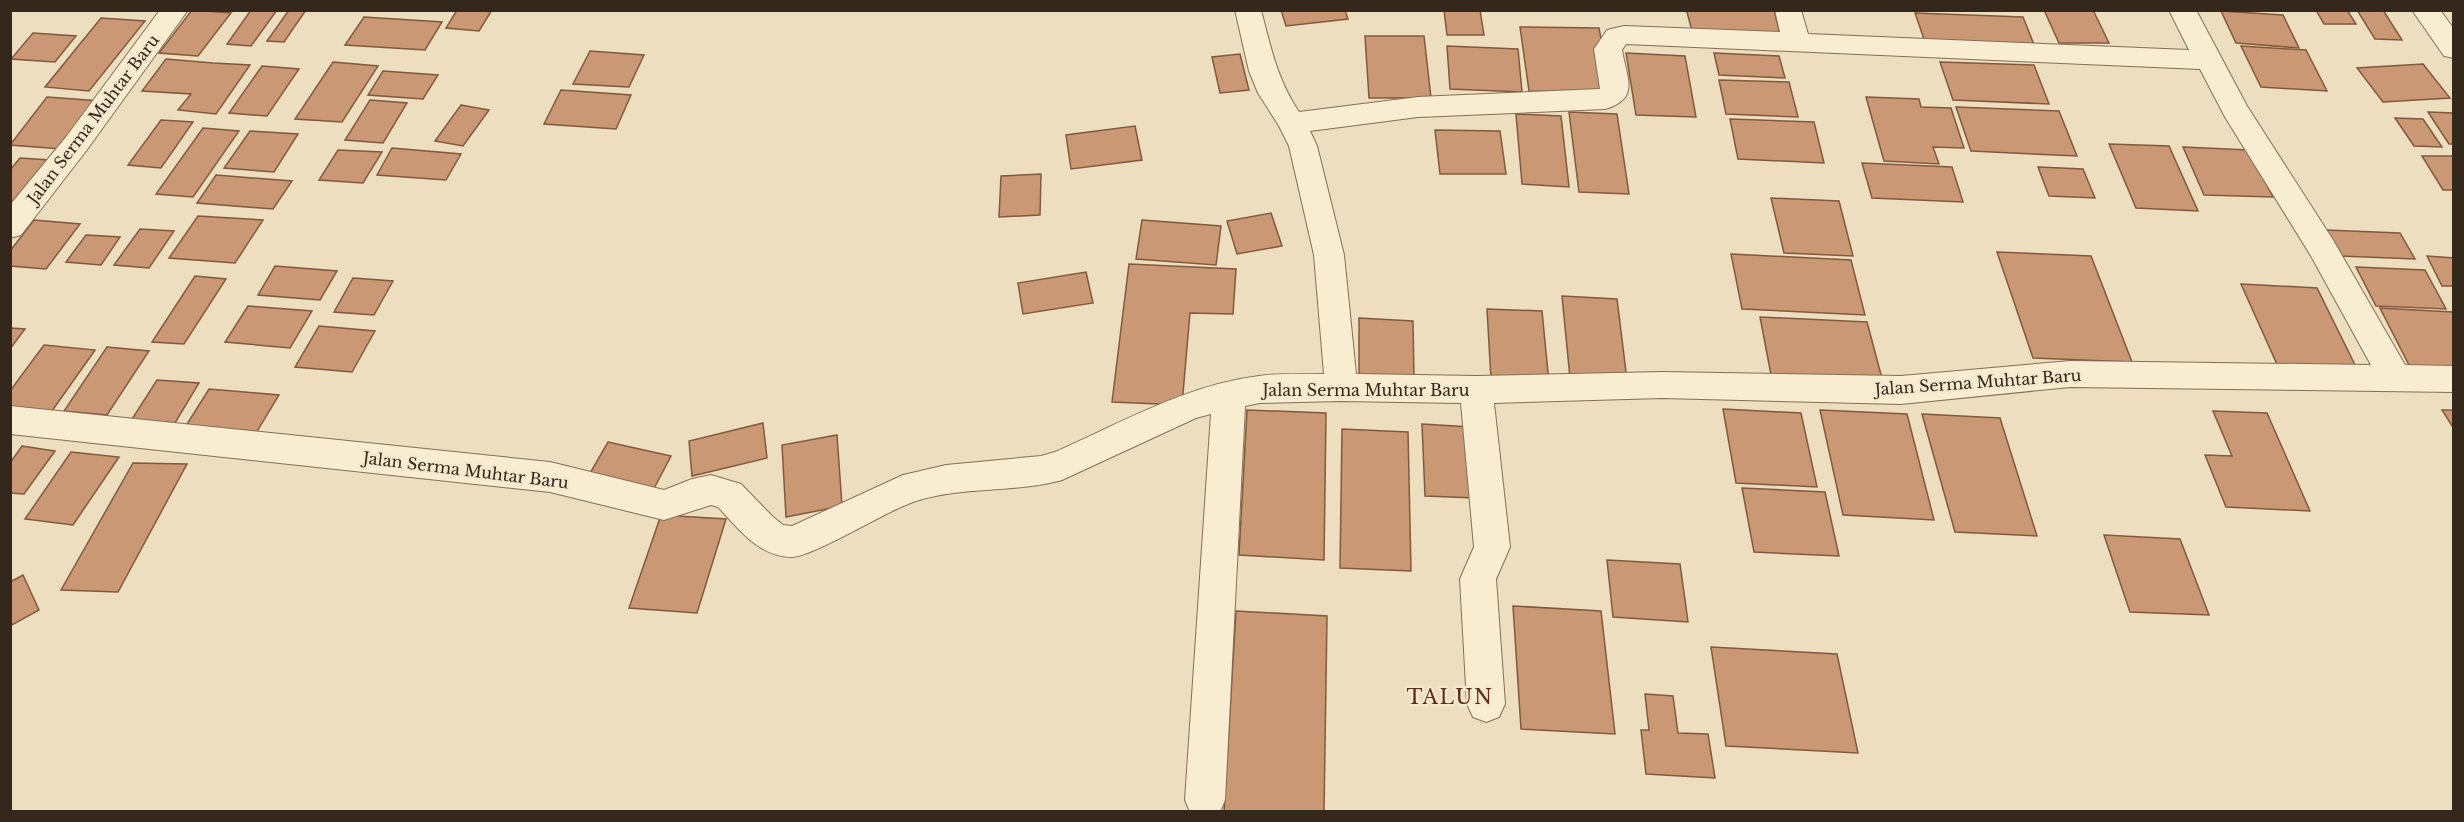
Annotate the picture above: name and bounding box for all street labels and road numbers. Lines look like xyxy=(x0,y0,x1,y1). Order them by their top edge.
street label: Jalan Serma Muhtar Baru xyxy=(22,30,163,209)
street label: Jalan Serma Muhtar Baru xyxy=(1872,365,2082,399)
street label: Jalan Serma Muhtar Baru xyxy=(1261,380,1470,400)
street label: Jalan Serma Muhtar Baru xyxy=(360,447,570,493)

